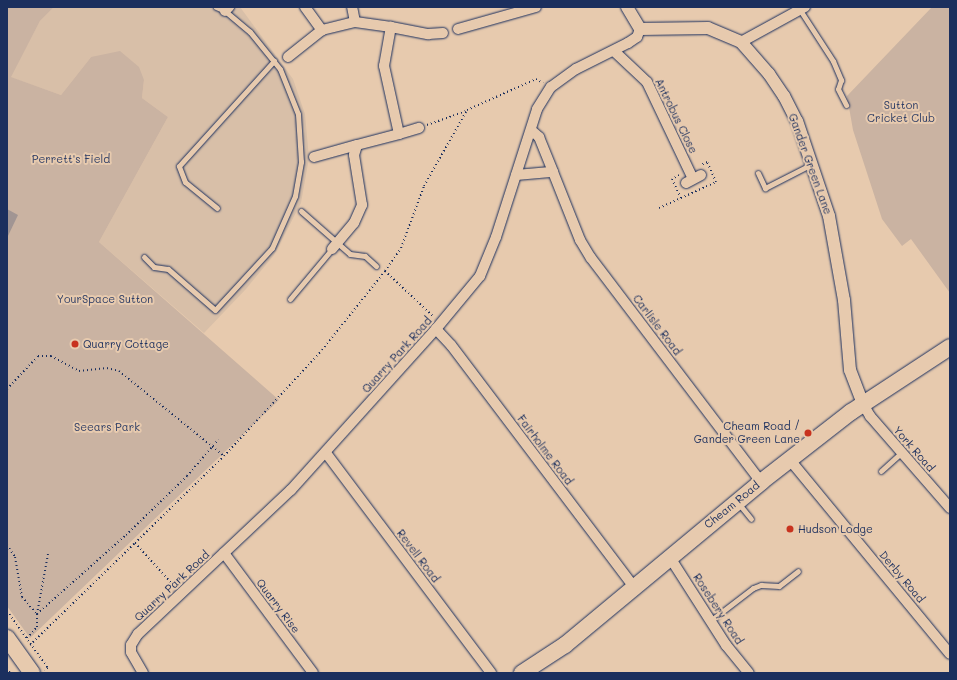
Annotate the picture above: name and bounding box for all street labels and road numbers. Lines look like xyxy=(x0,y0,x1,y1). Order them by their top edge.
street label: Antrobus Close xyxy=(652,76,700,156)
street label: Gander Green Lane xyxy=(786,112,834,216)
street label: Carlisle Road xyxy=(630,292,684,358)
street label: Quarry Park Road xyxy=(359,314,435,396)
street label: Fairholme Road xyxy=(514,413,576,487)
street label: York Road xyxy=(891,424,937,474)
street label: Cheam Road xyxy=(702,479,762,531)
street label: Revell Road xyxy=(394,527,442,585)
street label: Quarry Park Road xyxy=(132,548,212,624)
street label: Derby Road xyxy=(877,548,927,606)
street label: Rosebery Road xyxy=(690,571,746,647)
street label: Quarry Rise xyxy=(253,576,303,636)

